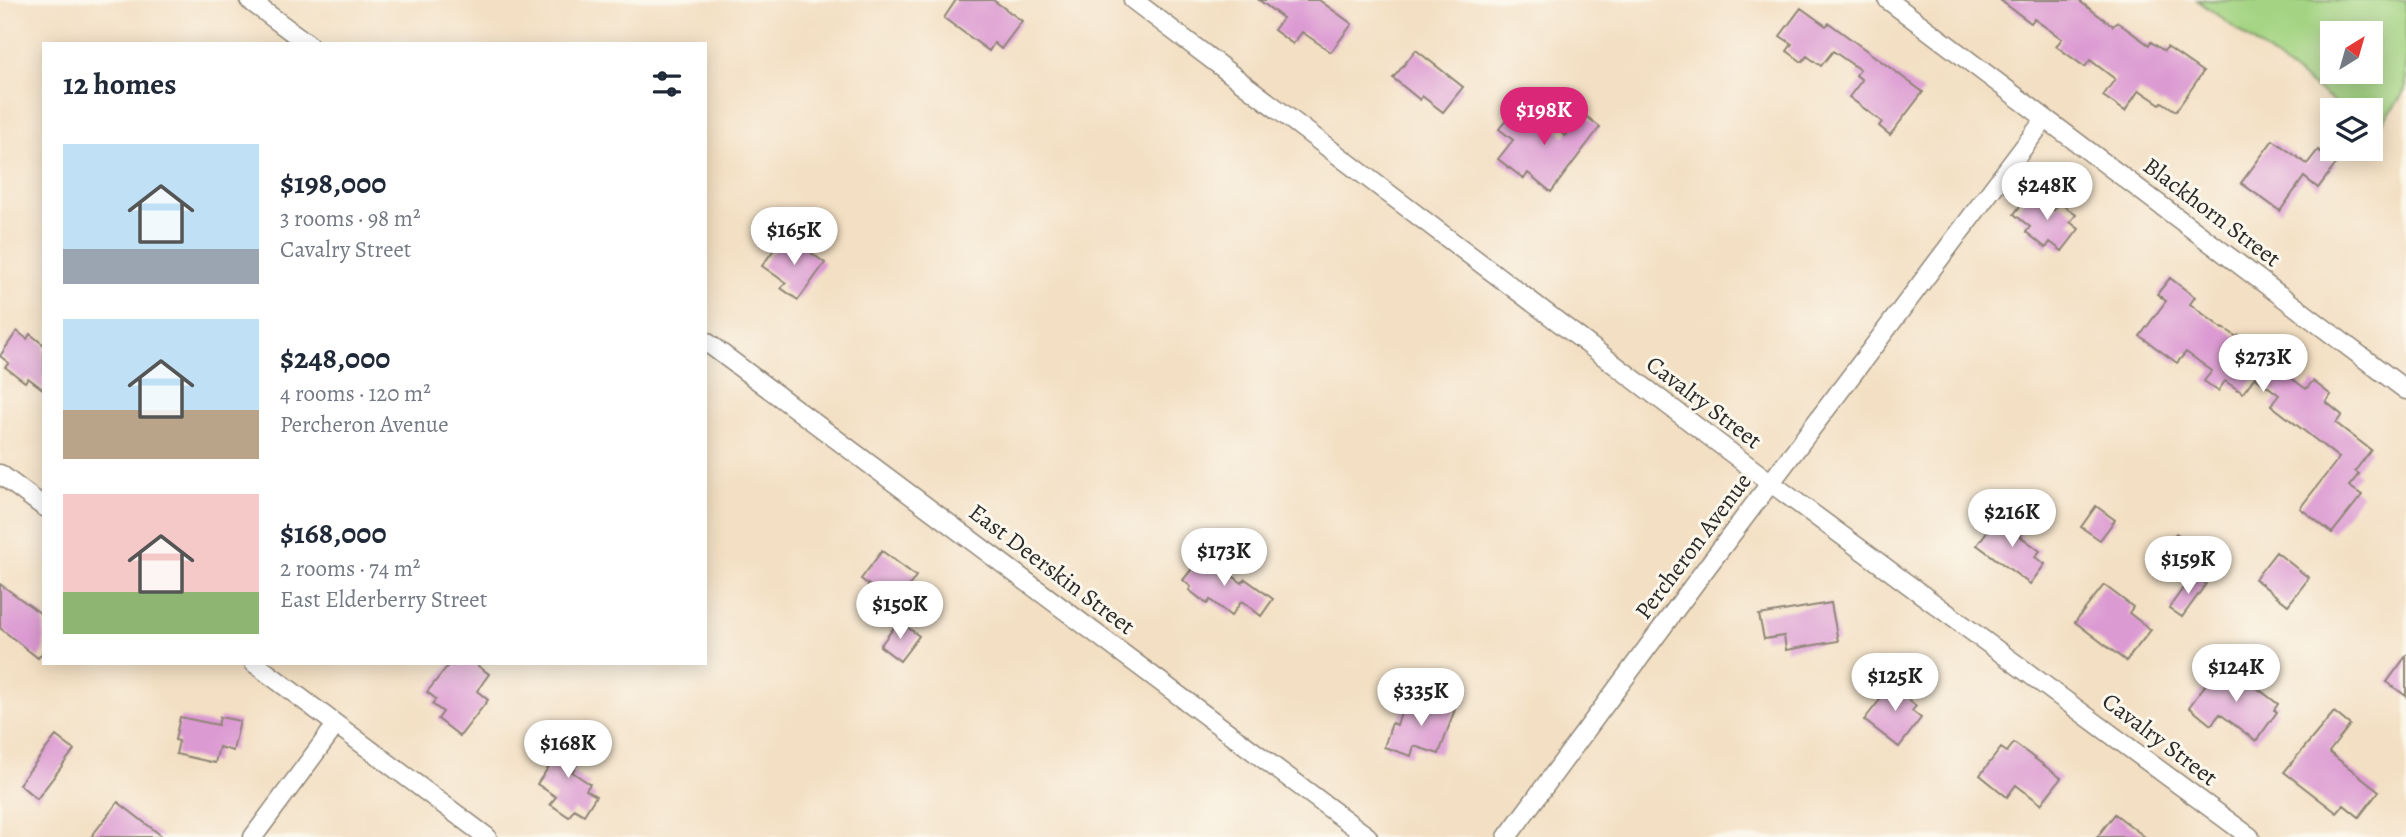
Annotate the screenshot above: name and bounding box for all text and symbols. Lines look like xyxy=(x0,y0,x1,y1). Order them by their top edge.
north arrow xyxy=(2320,21,2384,84)
map controls xyxy=(2320,21,2383,161)
text: 12 homes xyxy=(63,64,176,104)
icon: filters xyxy=(648,65,686,103)
pin: $198K xyxy=(1495,88,1593,147)
text: $198K xyxy=(1516,94,1572,125)
button: layers xyxy=(2320,98,2383,161)
street label: Blackhorn Street xyxy=(2137,150,2287,274)
pin: $248K xyxy=(1998,162,2096,222)
text: $198,000 xyxy=(280,163,386,203)
text: $248K xyxy=(2018,169,2076,200)
icon: home xyxy=(119,172,203,256)
text: 3 rooms · 98 m² xyxy=(280,203,421,234)
pin: $165K xyxy=(745,208,843,267)
text: $165K xyxy=(767,214,821,245)
text: Cavalry Street xyxy=(280,234,411,265)
pin: $273K xyxy=(2214,334,2312,394)
text: $248,000 xyxy=(280,338,390,378)
text: $273K xyxy=(2235,341,2291,372)
icon: home xyxy=(119,347,203,431)
street label: Cavalry Street xyxy=(1640,348,1768,456)
text: 4 rooms · 120 m² xyxy=(280,378,431,409)
text: Percheron Avenue xyxy=(280,409,449,440)
street label: Percheron Avenue xyxy=(1627,466,1759,626)
pin: $216K xyxy=(1963,490,2061,549)
street label: East Deerskin Street xyxy=(962,496,1142,642)
text: $216K xyxy=(1984,496,2040,527)
text: $168,000 xyxy=(280,513,386,553)
icon: home xyxy=(119,522,203,606)
pin: $173K xyxy=(1175,528,1273,588)
text: $173K xyxy=(1197,535,1251,566)
pin: $159K xyxy=(2139,536,2237,596)
text: $159K xyxy=(2161,543,2215,574)
text: 2 rooms · 74 m² xyxy=(280,553,420,584)
pin: $150K xyxy=(851,582,949,641)
text: East Elderberry Street xyxy=(280,584,487,615)
text: $150K xyxy=(872,588,928,619)
pin: $124K xyxy=(2187,644,2285,704)
text: $124K xyxy=(2208,651,2264,682)
pin: $125K xyxy=(1846,654,1944,713)
text: $125K xyxy=(1868,660,1923,691)
pin: $335K xyxy=(1372,668,1470,728)
text: $335K xyxy=(1393,675,1449,706)
street label: Cavalry Street xyxy=(2096,685,2224,793)
pin: $168K xyxy=(519,720,617,780)
text: $168K xyxy=(540,727,596,758)

